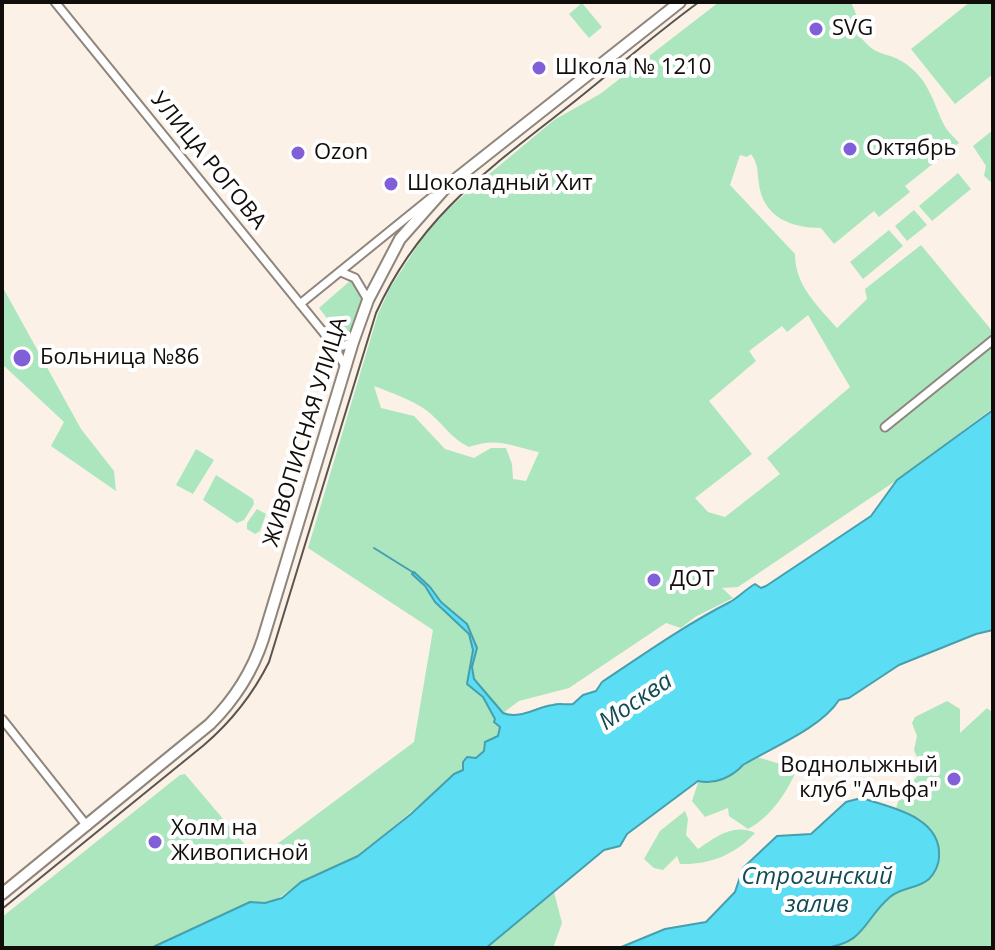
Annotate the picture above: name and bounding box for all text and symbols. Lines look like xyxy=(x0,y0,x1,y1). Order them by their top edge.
place label: SVG xyxy=(832,16,873,42)
marker: SVG xyxy=(807,20,825,38)
place label: Школа № 1210 xyxy=(555,55,711,81)
marker: Школа № 1210 xyxy=(530,59,548,77)
street label: УЛИЦА РОГОВА xyxy=(145,87,271,235)
place label: Октябрь xyxy=(866,136,957,162)
place label: Ozon xyxy=(314,140,368,166)
marker: Октябрь xyxy=(841,140,859,158)
marker: Ozon xyxy=(289,144,307,162)
place label: Шоколадный Хит xyxy=(407,171,593,197)
marker: Шоколадный Хит xyxy=(382,175,400,193)
street label: ЖИВОПИСНАЯ УЛИЦА xyxy=(258,314,354,550)
place label: Больница №86 xyxy=(40,345,199,371)
marker: Больница №86 xyxy=(11,347,33,369)
place label: ДОТ xyxy=(670,567,714,593)
marker: ДОТ xyxy=(645,571,663,589)
water label: Москва xyxy=(594,667,678,737)
place label: Воднолыжный клуб "Альфа" xyxy=(780,753,938,804)
marker: Воднолыжный клуб "Альфа" xyxy=(945,770,963,788)
place label: Холм на Живописной xyxy=(171,816,309,868)
marker: Холм на Живописной xyxy=(146,833,164,851)
water label: Строгинский залив xyxy=(741,863,893,919)

